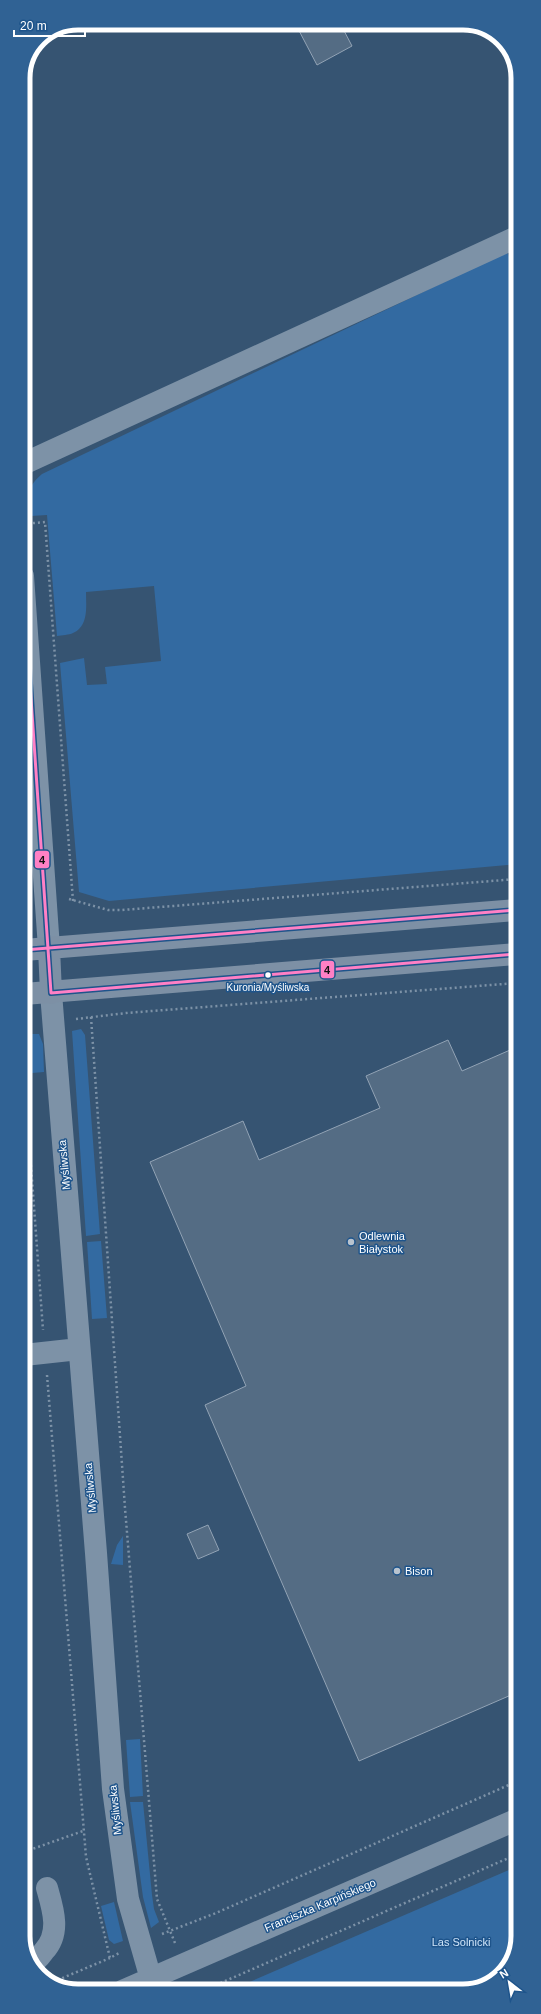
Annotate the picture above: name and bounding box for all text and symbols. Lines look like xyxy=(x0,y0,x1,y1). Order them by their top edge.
scale bar xyxy=(14,12,85,38)
text: 20 m xyxy=(20,19,47,33)
line badge: 4 xyxy=(34,850,50,869)
text: 4 xyxy=(39,854,46,866)
line badge: 4 xyxy=(320,960,335,979)
text: 4 xyxy=(324,964,331,976)
marker: Kuronia/Myśliwska xyxy=(263,970,273,980)
place label: Kuronia/Myśliwska xyxy=(227,982,310,993)
street label: Myśliwska xyxy=(56,1139,72,1190)
place label: Odlewnia Białystok xyxy=(359,1230,406,1255)
marker: Odlewnia Białystok xyxy=(346,1237,356,1247)
street label: Myśliwska xyxy=(82,1462,98,1513)
place label: Bison xyxy=(405,1565,433,1577)
marker: Bison xyxy=(392,1566,402,1576)
street label: Myśliwska xyxy=(106,1784,124,1836)
street label: Franciszka Karpińskiego xyxy=(262,1876,378,1934)
park label: Las Solnicki xyxy=(432,1936,490,1948)
north arrow xyxy=(489,1962,529,2002)
text: N xyxy=(497,1966,510,1981)

